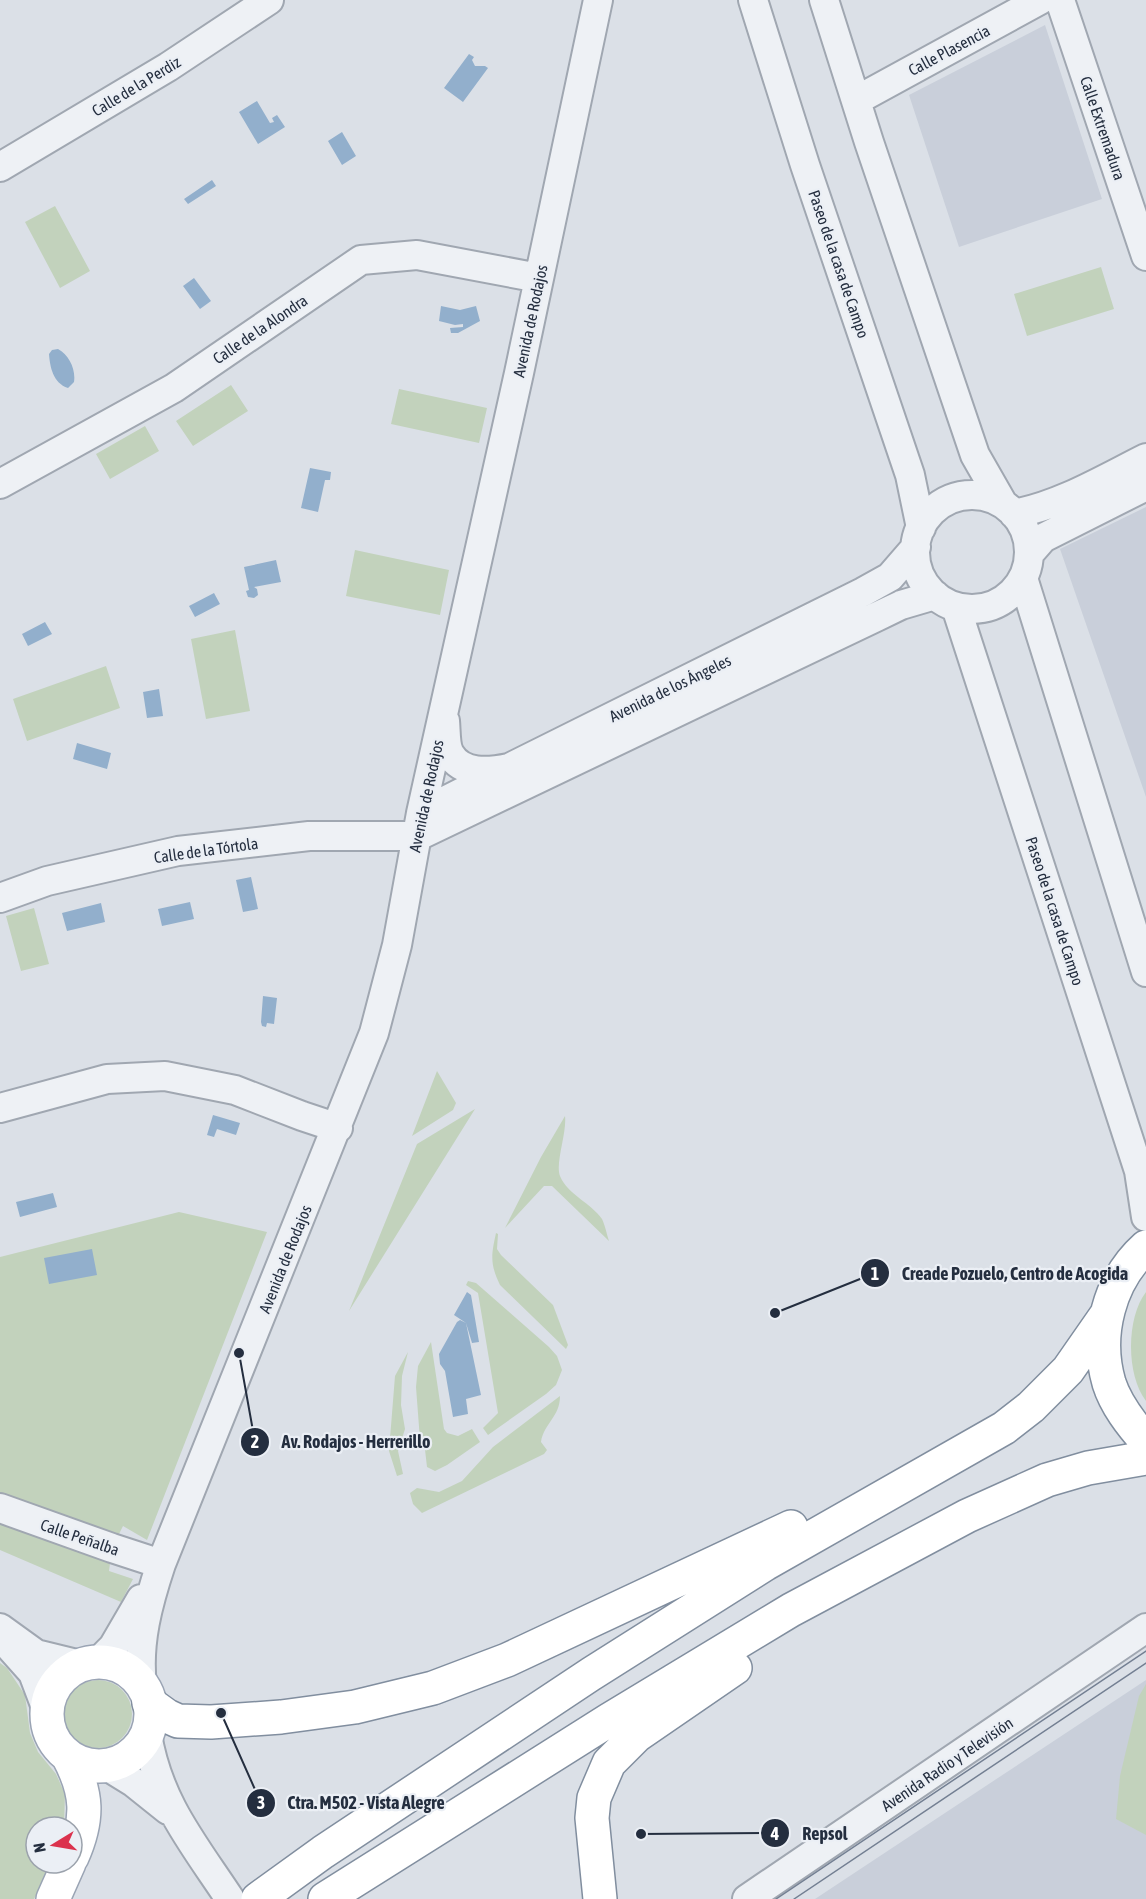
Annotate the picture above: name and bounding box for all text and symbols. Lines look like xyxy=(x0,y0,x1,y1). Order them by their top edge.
street label: Calle Plasencia xyxy=(905,21,993,79)
street label: Calle de la Perdiz xyxy=(88,52,184,119)
street label: Calle Extremadura xyxy=(1077,74,1129,182)
street label: Paseo de la casa de Campo xyxy=(804,188,873,341)
street label: Avenida de Rodajos xyxy=(509,263,552,379)
street label: Calle de la Alondra xyxy=(209,291,311,367)
street label: Avenida de los Ángeles xyxy=(606,651,735,726)
street label: Avenida de Rodajos xyxy=(405,738,448,854)
street label: Calle de la Tórtola xyxy=(153,834,259,866)
street label: Paseo de la casa de Campo xyxy=(1021,834,1088,988)
street label: Avenida de Rodajos xyxy=(255,1202,316,1316)
callout: Creade Pozuelo, Centro de Acogida xyxy=(860,1255,1141,1291)
text: 1 xyxy=(871,1263,879,1284)
text: Creade Pozuelo, Centro de Acogida xyxy=(902,1263,1128,1284)
callout: Av. Rodajos - Herrerillo xyxy=(240,1424,443,1460)
text: 2 xyxy=(251,1431,259,1452)
text: Av. Rodajos - Herrerillo xyxy=(281,1431,430,1452)
street label: Calle Peñalba xyxy=(38,1515,122,1559)
street label: Avenida Radio y Televisión xyxy=(878,1713,1017,1816)
callout: Ctra. M502 - Vista Alegre xyxy=(246,1785,457,1821)
text: 3 xyxy=(257,1792,265,1813)
text: Ctra. M502 - Vista Alegre xyxy=(287,1792,445,1813)
north arrow xyxy=(24,1815,84,1875)
callout: Repsol xyxy=(760,1815,860,1851)
text: 4 xyxy=(770,1823,779,1844)
text: Repsol xyxy=(802,1823,848,1844)
text: N xyxy=(30,1842,49,1854)

